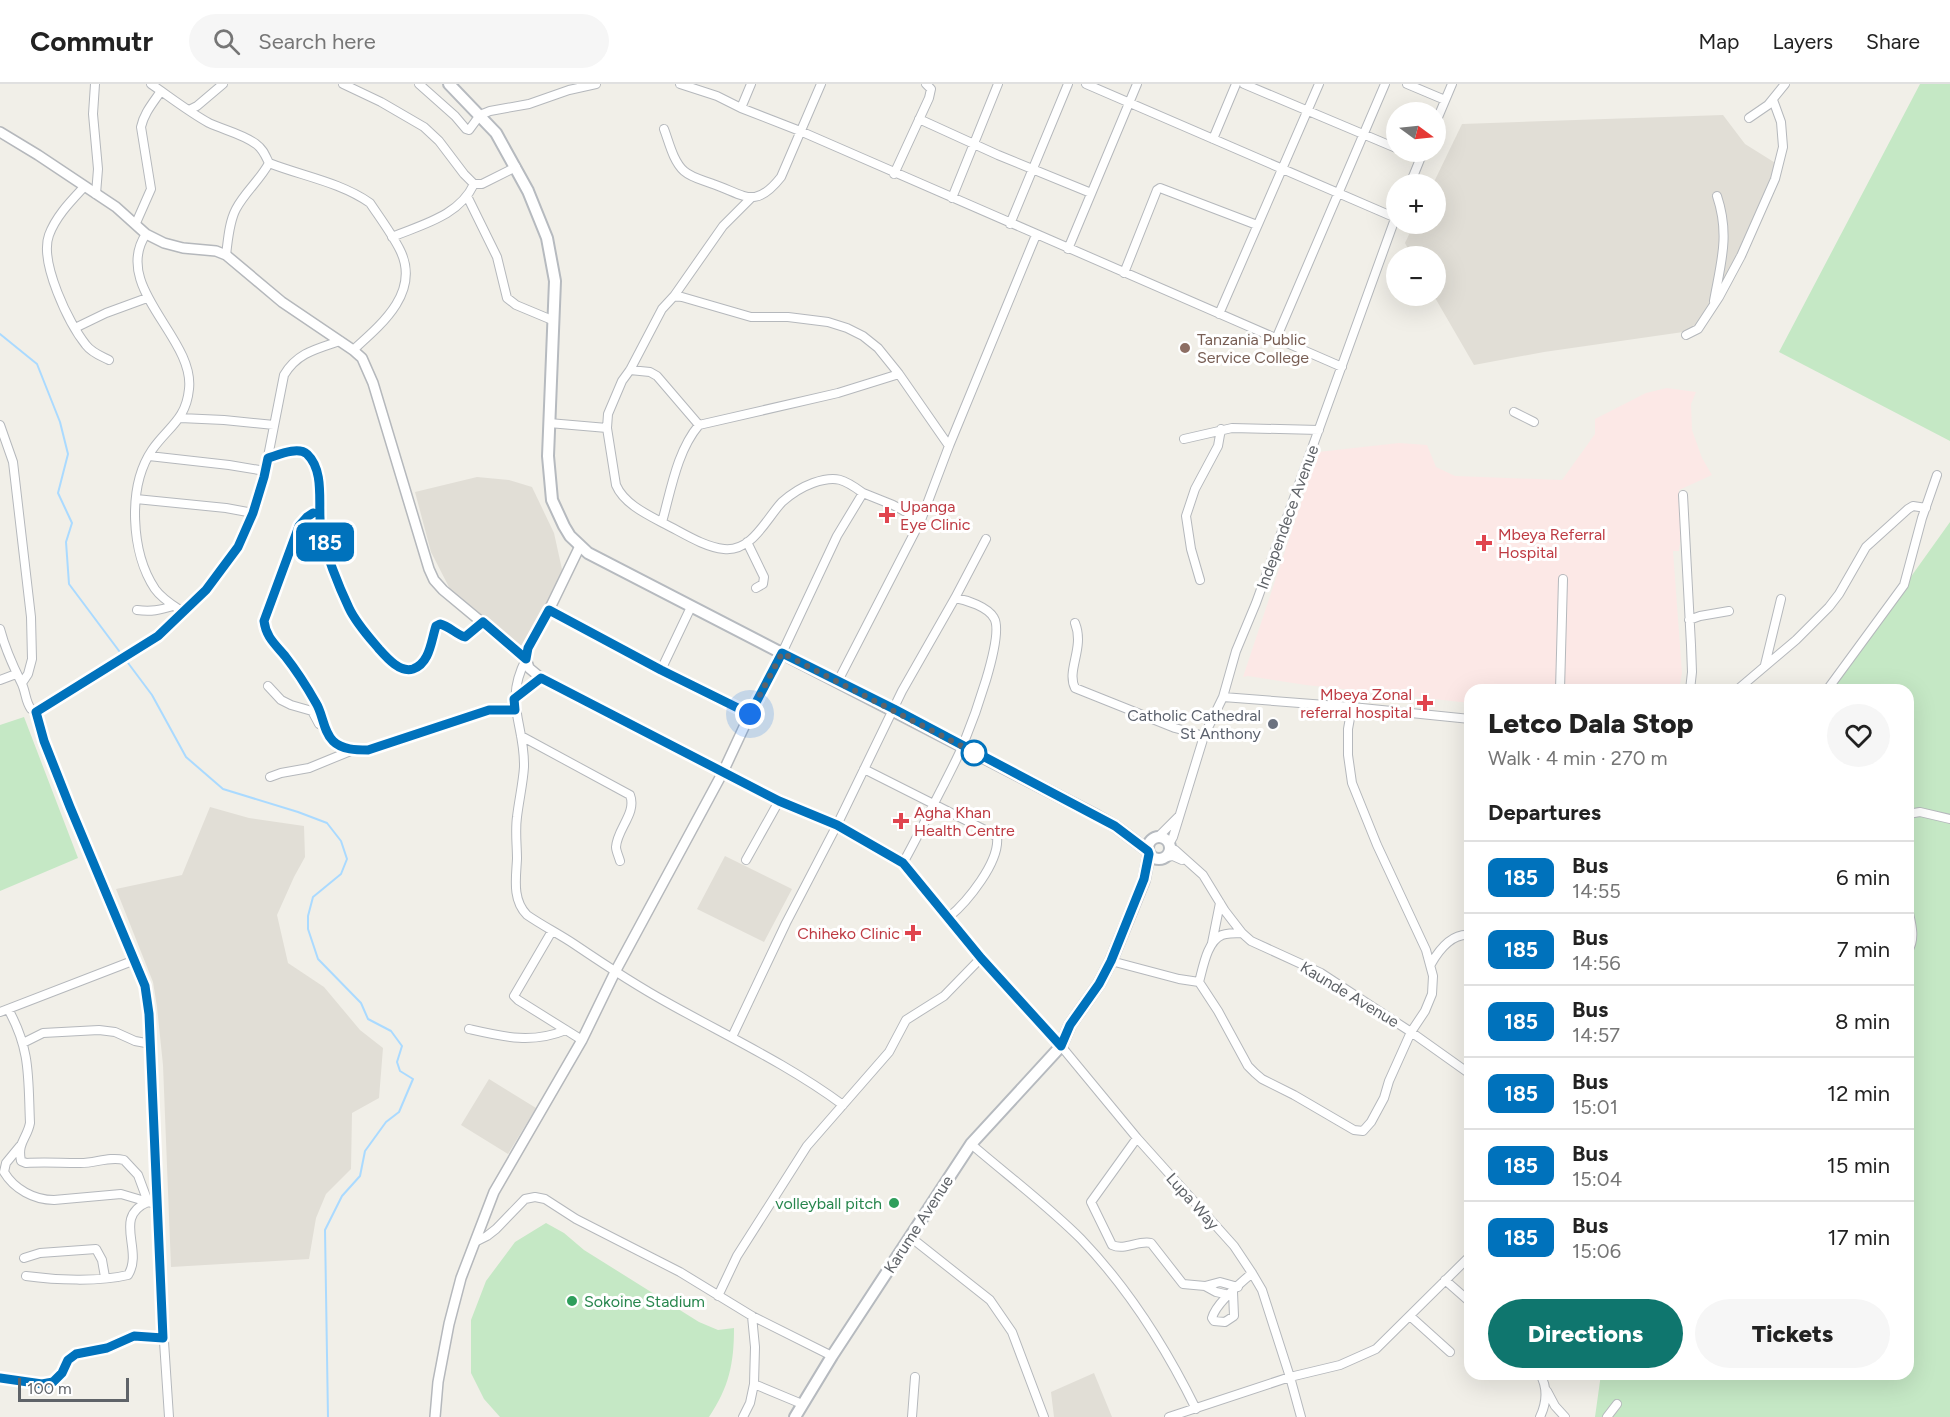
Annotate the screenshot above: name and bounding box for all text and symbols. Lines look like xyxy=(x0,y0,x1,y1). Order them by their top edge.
search box xyxy=(189,14,609,68)
text: Commutr xyxy=(30,24,153,58)
icon: search xyxy=(210,25,243,58)
text: Search here xyxy=(258,28,376,55)
text: Map xyxy=(1699,29,1739,54)
text: Layers xyxy=(1772,29,1833,54)
text: Share xyxy=(1866,29,1920,54)
north arrow xyxy=(1386,102,1446,162)
map controls xyxy=(1386,102,1446,306)
button: + xyxy=(1386,174,1446,234)
button: − xyxy=(1386,246,1446,306)
place label: Tanzania Public Service College xyxy=(1197,330,1309,367)
marker: Tanzania Public Service College xyxy=(1178,341,1192,355)
street label: Independece Avenue xyxy=(1253,442,1322,592)
place label: Upanga Eye Clinic xyxy=(900,497,971,534)
marker: Upanga Eye Clinic xyxy=(878,506,896,524)
line badge: 185 xyxy=(290,522,360,562)
place label: Mbeya Referral Hospital xyxy=(1498,525,1606,562)
text: 185 xyxy=(308,530,342,555)
marker: Mbeya Referral Hospital xyxy=(1475,534,1493,552)
place label: Mbeya Zonal referral hospital xyxy=(1300,685,1412,722)
marker: Mbeya Zonal referral hospital xyxy=(1416,694,1434,712)
your location xyxy=(735,699,765,729)
button: heart xyxy=(1827,704,1890,767)
place label: Catholic Cathedral St Anthony xyxy=(1127,706,1262,743)
text: Letco Dala Stop xyxy=(1488,706,1694,740)
marker: Catholic Cathedral St Anthony xyxy=(1266,717,1280,731)
unlabelled marker xyxy=(961,740,987,766)
text: Walk · 4 min · 270 m xyxy=(1488,746,1668,770)
text: Departures xyxy=(1488,799,1601,826)
place label: Agha Khan Health Centre xyxy=(914,803,1015,840)
marker: Agha Khan Health Centre xyxy=(892,812,910,830)
text: Bus xyxy=(1572,852,1608,879)
text: 6 min xyxy=(1836,864,1890,891)
text: 185 xyxy=(1504,865,1538,890)
text: 14:55 xyxy=(1572,879,1621,903)
place label: Chiheko Clinic xyxy=(797,924,900,943)
marker: Chiheko Clinic xyxy=(904,924,922,942)
text: Bus xyxy=(1572,924,1608,951)
text: 7 min xyxy=(1837,936,1890,963)
text: 185 xyxy=(1504,937,1538,962)
text: 14:56 xyxy=(1572,951,1621,975)
street label: Kaunde Avenue xyxy=(1297,957,1403,1031)
text: Bus xyxy=(1572,996,1608,1023)
text: 8 min xyxy=(1835,1008,1890,1035)
text: 185 xyxy=(1504,1009,1538,1034)
text: 14:57 xyxy=(1572,1023,1620,1047)
text: Bus xyxy=(1572,1068,1608,1095)
text: 12 min xyxy=(1827,1080,1890,1107)
text: 185 xyxy=(1504,1081,1538,1106)
text: 15:01 xyxy=(1572,1095,1618,1119)
text: Bus xyxy=(1572,1140,1608,1167)
text: 15 min xyxy=(1827,1152,1890,1179)
text: 185 xyxy=(1504,1153,1538,1178)
text: 15:04 xyxy=(1572,1167,1622,1191)
street label: Lupa Way xyxy=(1162,1169,1223,1234)
street label: Karume Avenue xyxy=(880,1172,957,1277)
place label: volleyball pitch xyxy=(775,1194,882,1213)
marker: volleyball pitch xyxy=(887,1196,901,1210)
text: Bus xyxy=(1572,1212,1608,1239)
text: 17 min xyxy=(1828,1224,1890,1251)
text: 185 xyxy=(1504,1225,1538,1250)
text: 15:06 xyxy=(1572,1239,1621,1263)
place label: Sokoine Stadium xyxy=(584,1292,705,1311)
marker: Sokoine Stadium xyxy=(565,1294,579,1308)
button: Directions xyxy=(1488,1299,1683,1368)
button: Tickets xyxy=(1695,1299,1890,1368)
scale bar xyxy=(18,1375,129,1402)
text: 100 m xyxy=(27,1379,72,1398)

